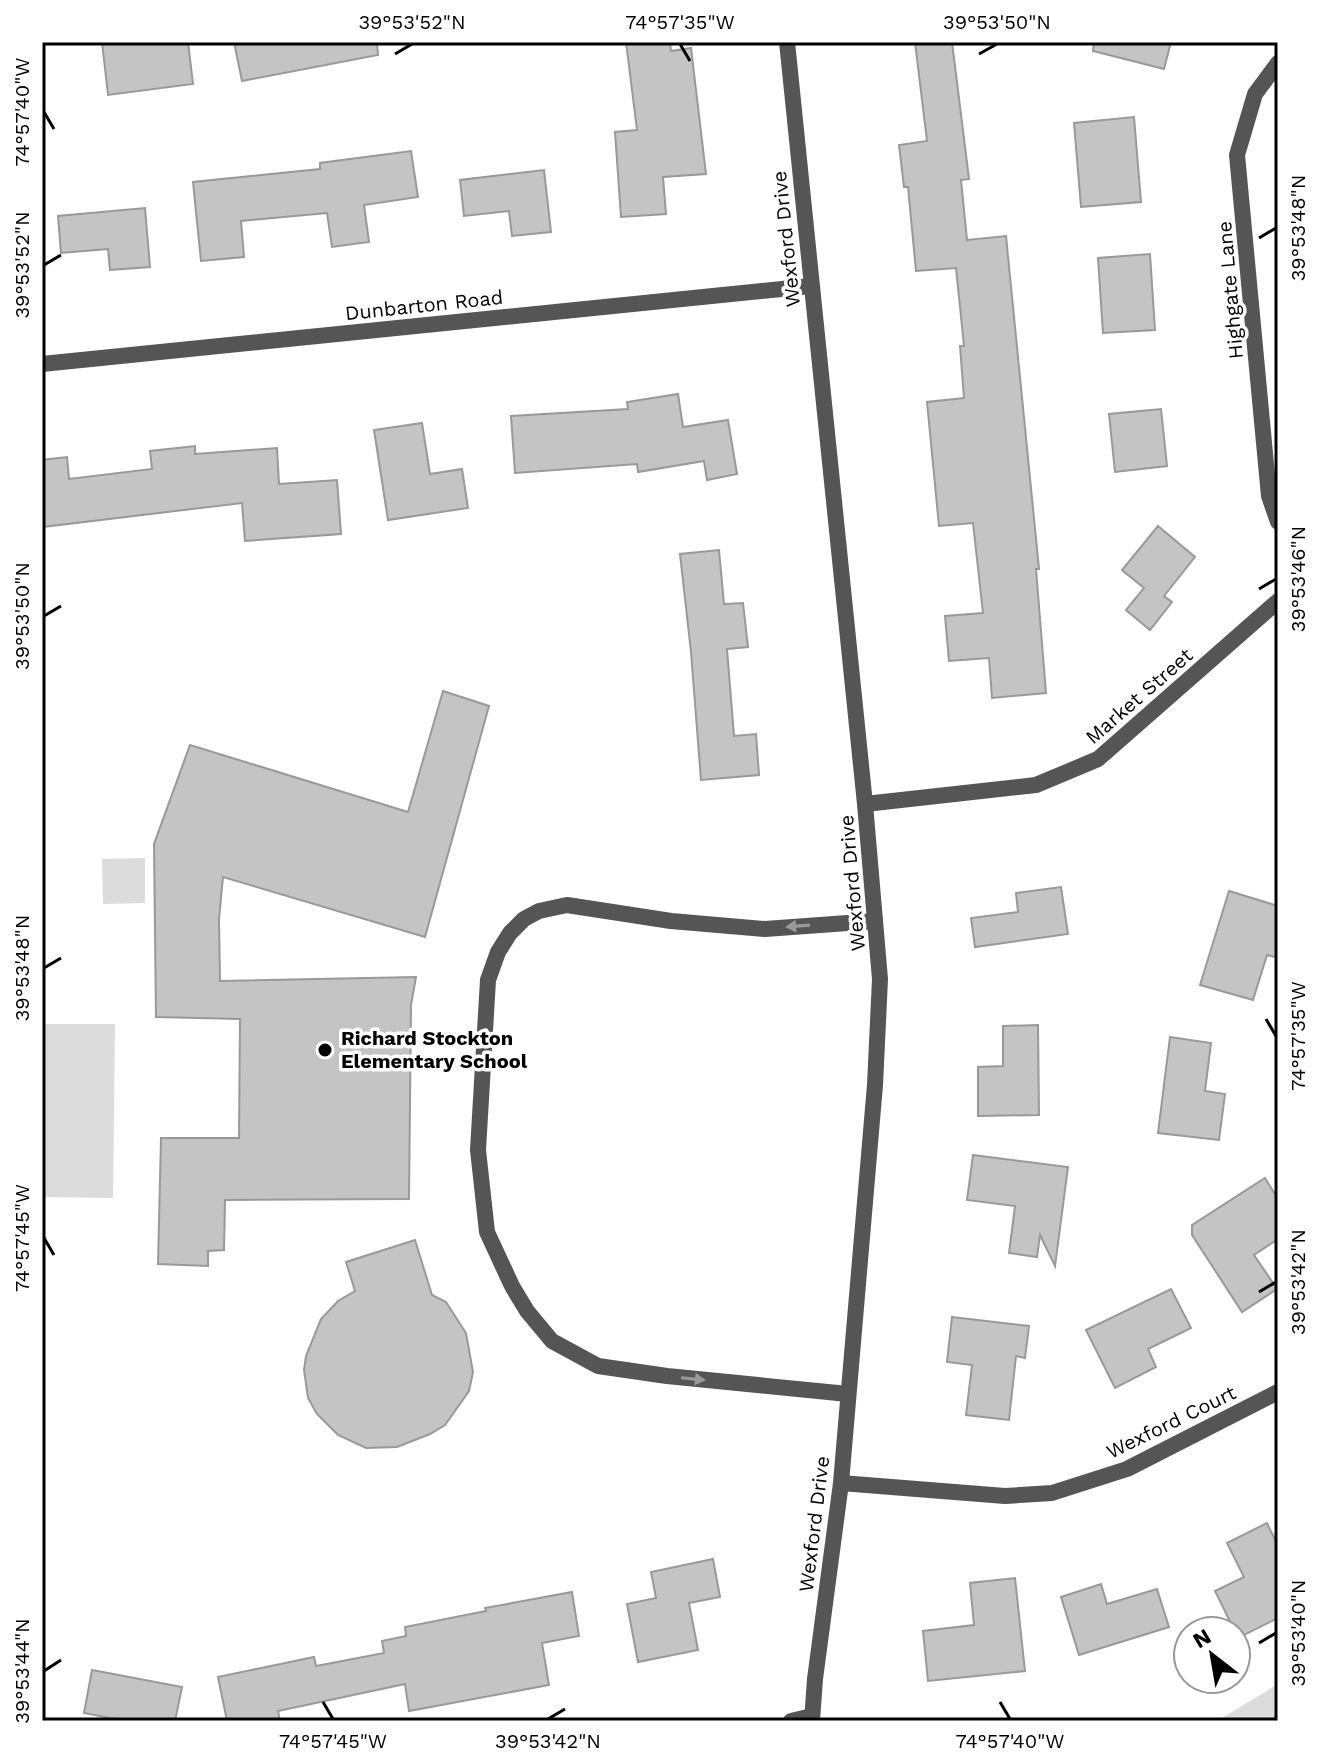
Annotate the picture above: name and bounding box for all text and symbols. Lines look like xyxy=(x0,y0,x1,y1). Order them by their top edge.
text: 39°53'52"N xyxy=(358,10,466,34)
text: 74°57'35"W xyxy=(625,10,735,34)
text: 39°53'50"N xyxy=(943,10,1051,34)
text: 74°57'40"W xyxy=(10,58,34,166)
street label: Wexford Drive xyxy=(767,170,805,308)
text: 39°53'48"N xyxy=(1286,175,1310,281)
text: 39°53'52"N xyxy=(10,211,34,319)
street label: Highgate Lane xyxy=(1212,220,1248,360)
street label: Dunbarton Road xyxy=(344,285,504,325)
text: 39°53'46"N xyxy=(1286,526,1310,632)
text: 39°53'50"N xyxy=(10,562,34,670)
street label: Market Street xyxy=(1081,643,1198,749)
street label: Wexford Drive xyxy=(834,814,870,952)
text: 39°53'48"N xyxy=(10,915,34,1021)
one-way arrow xyxy=(785,920,810,933)
text: 74°57'35"W xyxy=(1286,981,1310,1091)
place label: Richard Stockton Elementary School xyxy=(341,1026,528,1073)
marker: Richard Stockton Elementary School xyxy=(316,1041,334,1059)
text: 74°57'45"W xyxy=(10,1184,34,1292)
text: 39°53'42"N xyxy=(1286,1229,1310,1335)
one-way arrow xyxy=(681,1372,706,1385)
street label: Wexford Court xyxy=(1102,1380,1240,1464)
street label: Wexford Drive xyxy=(794,1455,834,1593)
text: 39°53'40"N xyxy=(1286,1580,1310,1686)
north arrow xyxy=(1172,1615,1252,1695)
text: 39°53'44"N xyxy=(10,1618,34,1724)
text: N xyxy=(1189,1623,1215,1653)
text: 74°57'45"W xyxy=(279,1729,387,1753)
text: 39°53'42"N xyxy=(495,1729,601,1753)
text: 74°57'40"W xyxy=(956,1729,1064,1753)

